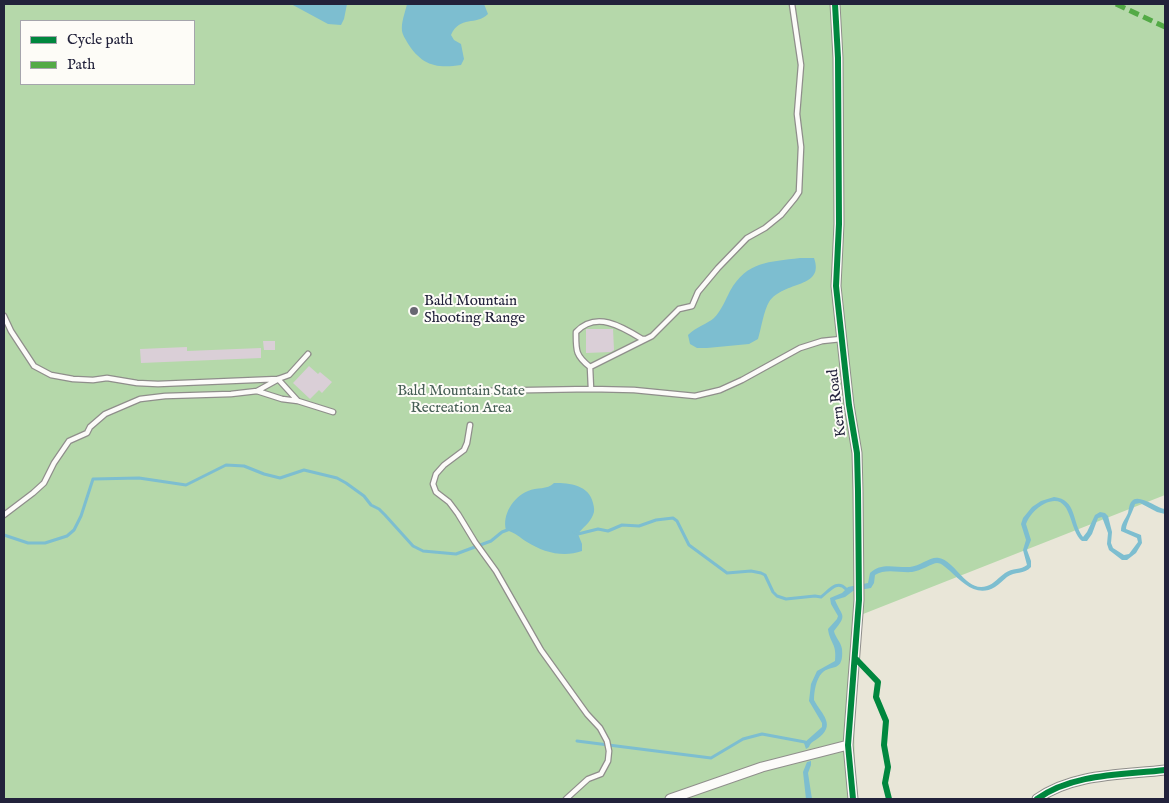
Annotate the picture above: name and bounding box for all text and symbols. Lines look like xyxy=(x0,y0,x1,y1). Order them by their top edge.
legend xyxy=(20,20,195,85)
text: Cycle path xyxy=(67,30,133,49)
text: Path xyxy=(67,55,95,74)
place label: Bald Mountain Shooting Range xyxy=(424,293,525,328)
marker: Bald Mountain Shooting Range xyxy=(408,305,420,317)
street label: Kern Road xyxy=(825,368,851,438)
park label: Bald Mountain State Recreation Area xyxy=(397,383,525,418)

